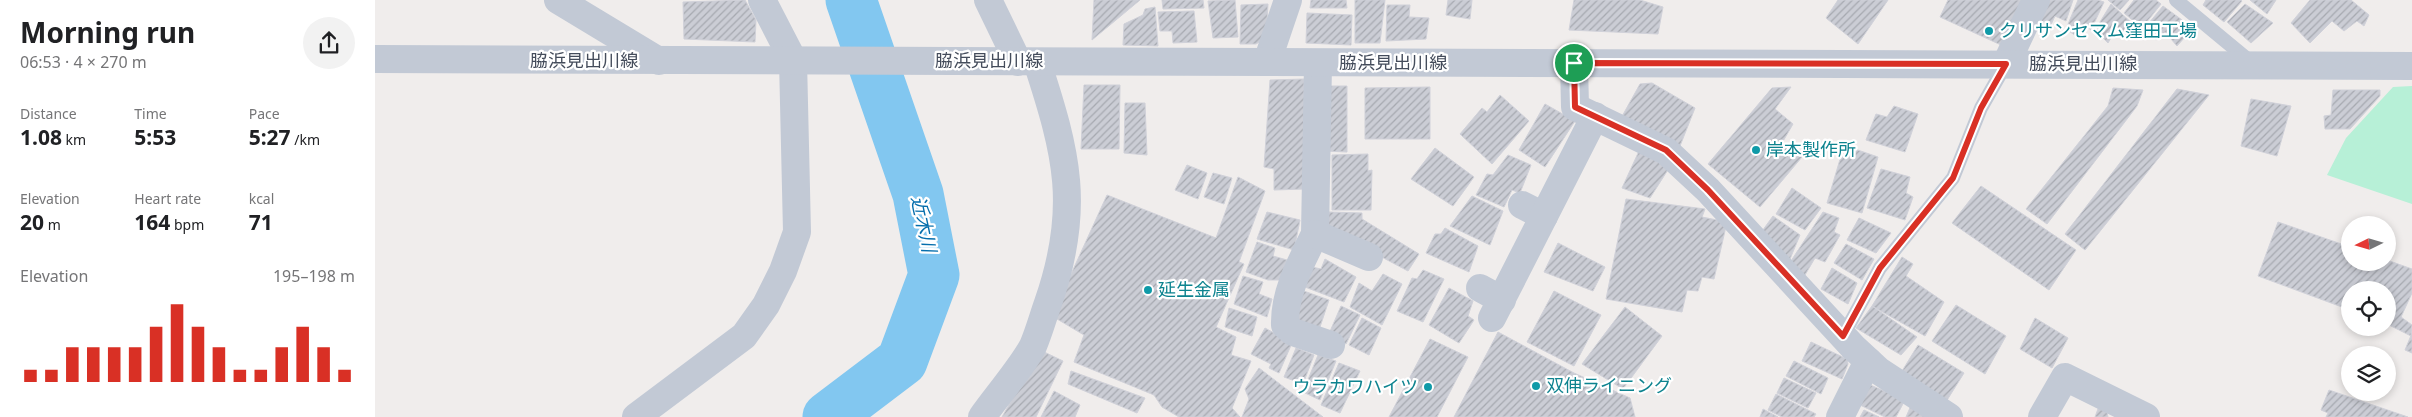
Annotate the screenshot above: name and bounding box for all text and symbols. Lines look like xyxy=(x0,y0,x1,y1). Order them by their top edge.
text: Morning run xyxy=(20,13,195,51)
button: share xyxy=(303,17,355,69)
place label: クリサンセマム窪田工場 xyxy=(1999,18,2197,42)
marker: クリサンセマム窪田工場 xyxy=(1983,25,1995,37)
pin xyxy=(1553,42,1595,84)
street label: 脇浜見出川線 xyxy=(530,48,638,72)
street label: 脇浜見出川線 xyxy=(935,48,1043,72)
icon: arrive xyxy=(1560,49,1588,77)
street label: 脇浜見出川線 xyxy=(1339,50,1447,74)
text: 06:53 · 4 × 270 m xyxy=(20,51,147,73)
street label: 脇浜見出川線 xyxy=(2029,51,2137,75)
text: Distance xyxy=(20,104,77,123)
text: Time xyxy=(134,104,167,123)
text: Pace xyxy=(249,104,280,123)
text: 1.08 xyxy=(20,123,62,151)
text: 5:53 xyxy=(134,123,176,151)
text: 5:27 xyxy=(249,123,291,151)
text: km xyxy=(62,130,86,149)
text: /km xyxy=(291,130,320,149)
place label: 岸本製作所 xyxy=(1766,137,1856,161)
marker: 岸本製作所 xyxy=(1750,144,1762,156)
text: Elevation xyxy=(20,189,80,208)
text: Heart rate xyxy=(134,189,201,208)
text: kcal xyxy=(249,189,274,208)
water label: 近木川 xyxy=(905,193,943,257)
text: 20 xyxy=(20,208,44,236)
text: 164 xyxy=(134,208,170,236)
text: 71 xyxy=(249,208,273,236)
text: m xyxy=(44,215,61,234)
text: bpm xyxy=(170,215,204,234)
north arrow xyxy=(2341,216,2396,271)
map controls xyxy=(2341,216,2396,401)
text: Elevation xyxy=(20,265,88,287)
text: 195–198 m xyxy=(273,265,355,287)
place label: 延生金属 xyxy=(1158,277,1230,301)
button: locate xyxy=(2341,281,2396,336)
marker: 延生金属 xyxy=(1142,284,1154,296)
button: layers xyxy=(2341,346,2396,401)
place label: 双伸ライニング xyxy=(1546,373,1672,397)
place label: ウラカワハイツ xyxy=(1293,374,1418,398)
marker: 双伸ライニング xyxy=(1530,380,1542,392)
marker: ウラカワハイツ xyxy=(1422,381,1434,393)

